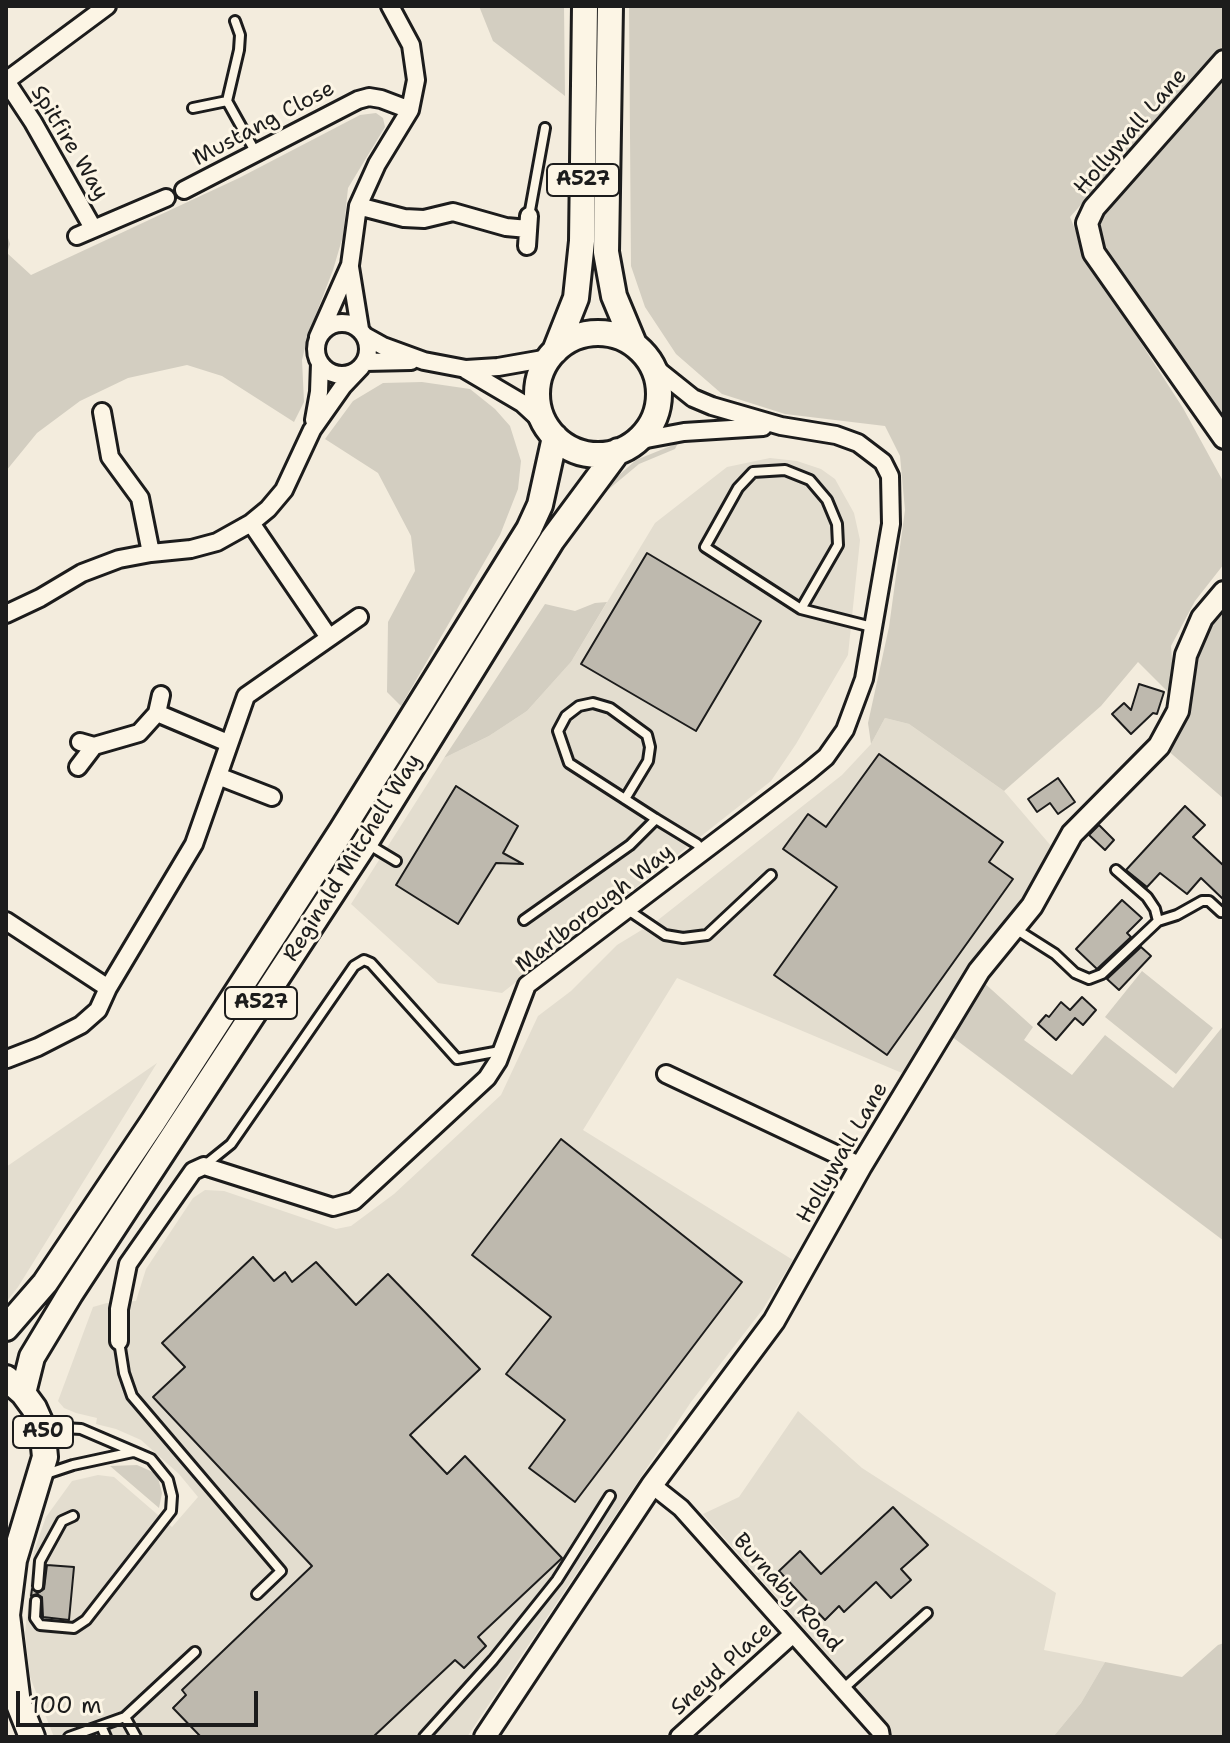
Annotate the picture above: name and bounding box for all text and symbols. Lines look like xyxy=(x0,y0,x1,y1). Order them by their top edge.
street label: Hollywall Lane xyxy=(1069,63,1193,201)
street label: Mustang Close xyxy=(189,76,339,172)
street label: Spitfire Way xyxy=(24,81,114,205)
road number: A527 xyxy=(547,164,619,196)
street label: Reginald Mitchell Way xyxy=(278,749,428,967)
street label: Marlborough Way xyxy=(511,839,679,979)
road number: A527 xyxy=(225,987,297,1019)
street label: Hollywall Lane xyxy=(792,1078,894,1228)
road number: A50 xyxy=(13,1416,73,1448)
street label: Burnaby Road xyxy=(727,1528,847,1658)
street label: Sneyd Place xyxy=(666,1617,778,1721)
scale bar xyxy=(20,1675,262,1725)
text: 100 m xyxy=(30,1689,102,1721)

